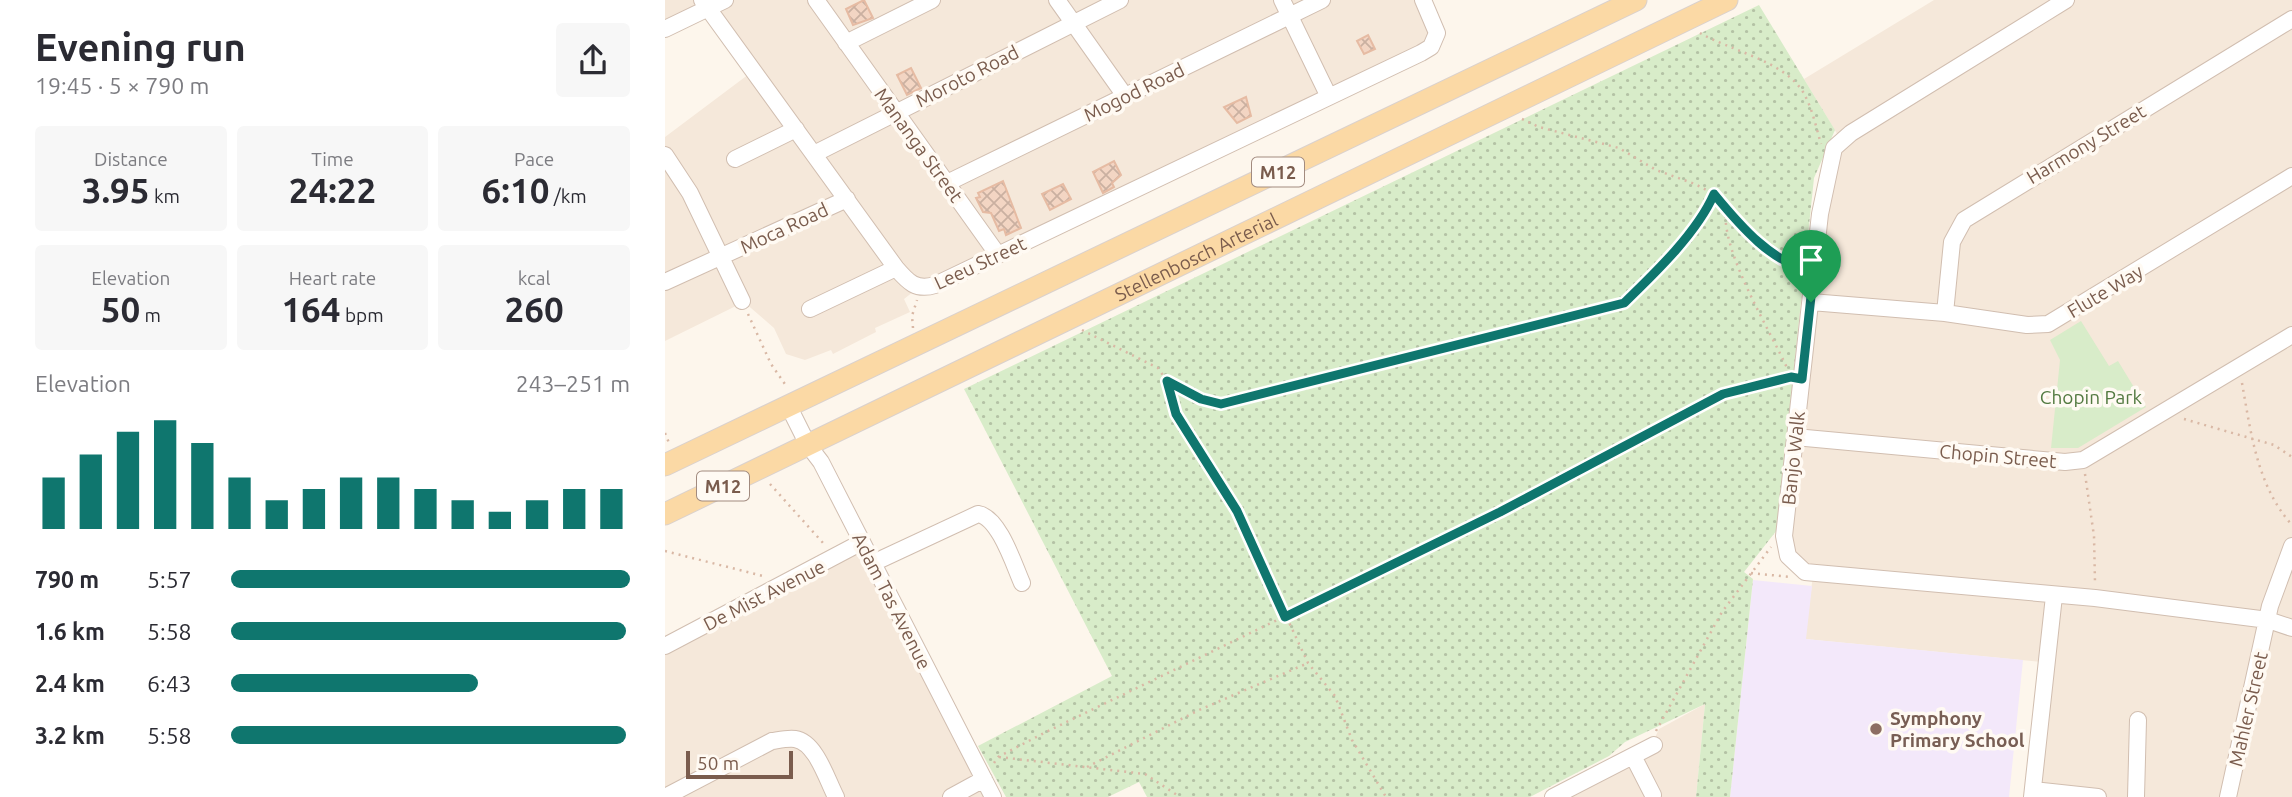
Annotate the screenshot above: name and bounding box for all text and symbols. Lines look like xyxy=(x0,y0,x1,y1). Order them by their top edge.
button: share xyxy=(556,23,630,97)
text: Evening run xyxy=(35,26,246,68)
street label: Moroto Road xyxy=(912,41,1022,111)
street label: Mogod Road xyxy=(1080,58,1188,126)
text: 19:45 · 5 × 790 m xyxy=(35,73,209,98)
street label: Mananga Street xyxy=(870,84,968,207)
street label: Harmony Street xyxy=(2022,100,2150,188)
text: Distance xyxy=(94,148,168,170)
text: Time xyxy=(311,148,354,170)
text: Pace xyxy=(514,148,554,170)
road number: M12 xyxy=(1252,158,1304,187)
text: 3.95 xyxy=(82,170,150,210)
text: 24:22 xyxy=(289,170,376,210)
text: 6:10 xyxy=(482,170,549,210)
text: km xyxy=(150,185,180,207)
text: /km xyxy=(549,185,587,207)
street label: Moca Road xyxy=(737,198,831,258)
street label: Stellenbosch Arterial xyxy=(1111,208,1281,306)
pin xyxy=(1781,230,1841,302)
street label: Leeu Street xyxy=(931,232,1030,294)
icon: arrive xyxy=(1792,241,1830,279)
street label: Flute Way xyxy=(2063,260,2147,322)
text: Elevation xyxy=(91,267,170,289)
text: Heart rate xyxy=(289,267,376,289)
text: kcal xyxy=(518,267,551,289)
text: 50 xyxy=(101,289,140,329)
text: 164 xyxy=(281,289,341,329)
text: 260 xyxy=(505,289,564,329)
text: m xyxy=(140,304,161,326)
text: bpm xyxy=(341,304,384,326)
text: Elevation xyxy=(35,371,131,396)
text: 243–251 m xyxy=(516,371,630,396)
park label: Chopin Park xyxy=(2040,386,2143,408)
street label: Banjo Walk xyxy=(1777,410,1809,506)
street label: Chopin Street xyxy=(1938,440,2058,472)
road number: M12 xyxy=(697,472,749,500)
street label: Adam Tas Avenue xyxy=(848,529,936,673)
street label: De Mist Avenue xyxy=(700,555,828,635)
text: 790 m xyxy=(35,567,99,592)
text: 5:57 xyxy=(147,567,192,592)
text: 1.6 km xyxy=(35,619,105,644)
text: 5:58 xyxy=(147,619,192,644)
street label: Mahler Street xyxy=(2224,649,2272,769)
text: 2.4 km xyxy=(35,671,105,696)
text: 6:43 xyxy=(147,671,192,696)
place label: Symphony Primary School xyxy=(1890,707,2025,751)
marker: Symphony Primary School xyxy=(1868,721,1884,737)
text: 3.2 km xyxy=(35,723,105,748)
text: 5:58 xyxy=(147,723,192,748)
scale bar xyxy=(686,748,793,780)
text: 50 m xyxy=(697,752,739,774)

